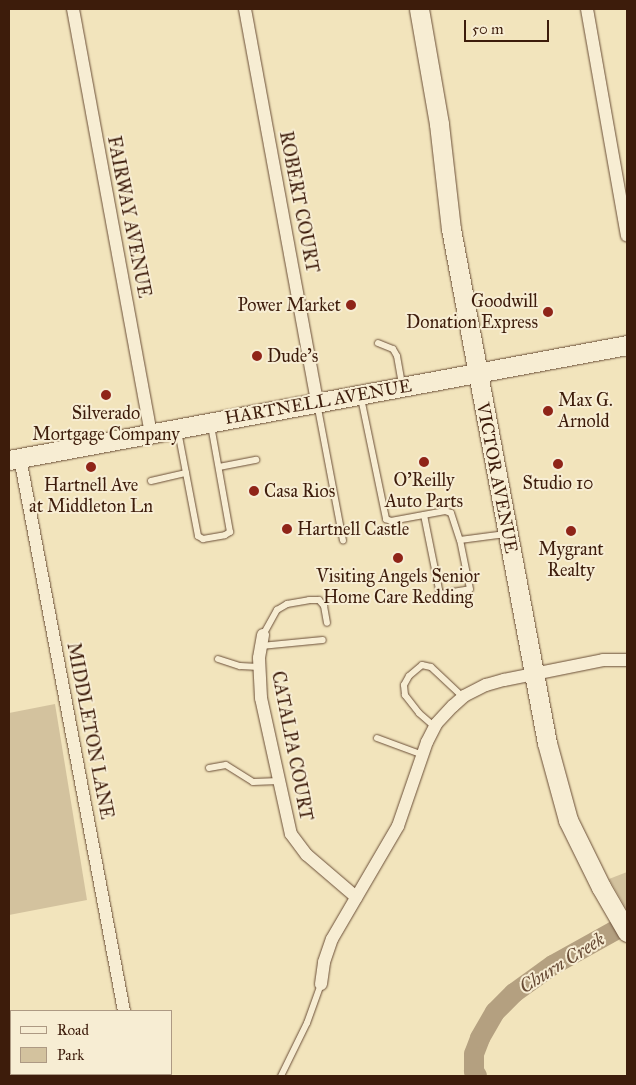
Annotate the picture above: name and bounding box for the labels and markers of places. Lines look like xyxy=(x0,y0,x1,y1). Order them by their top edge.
place label: Goodwill Donation Express xyxy=(406,291,538,334)
place label: Power Market xyxy=(237,294,341,316)
marker: Power Market xyxy=(345,299,357,311)
marker: Goodwill Donation Express xyxy=(542,306,554,318)
place label: Dude's xyxy=(267,345,318,367)
marker: Dude's xyxy=(251,350,263,362)
marker: Silverado Mortgage Company xyxy=(100,389,112,401)
place label: Max G. Arnold xyxy=(558,390,613,432)
place label: Silverado Mortgage Company xyxy=(32,403,180,446)
marker: Max G. Arnold xyxy=(542,405,554,417)
marker: O'Reilly Auto Parts xyxy=(418,456,430,468)
marker: Studio 10 xyxy=(552,458,564,470)
marker: Hartnell Ave at Middleton Ln xyxy=(85,461,97,473)
place label: O'Reilly Auto Parts xyxy=(385,470,463,512)
place label: Studio 10 xyxy=(523,472,593,494)
place label: Hartnell Ave at Middleton Ln xyxy=(29,475,153,518)
place label: Casa Rios xyxy=(264,480,335,502)
marker: Casa Rios xyxy=(248,485,260,497)
place label: Hartnell Castle xyxy=(297,518,409,540)
marker: Hartnell Castle xyxy=(281,523,293,535)
marker: Mygrant Realty xyxy=(565,525,577,537)
place label: Mygrant Realty xyxy=(538,539,604,582)
marker: Visiting Angels Senior Home Care Redding xyxy=(392,552,404,564)
place label: Visiting Angels Senior Home Care Redding xyxy=(316,566,480,608)

